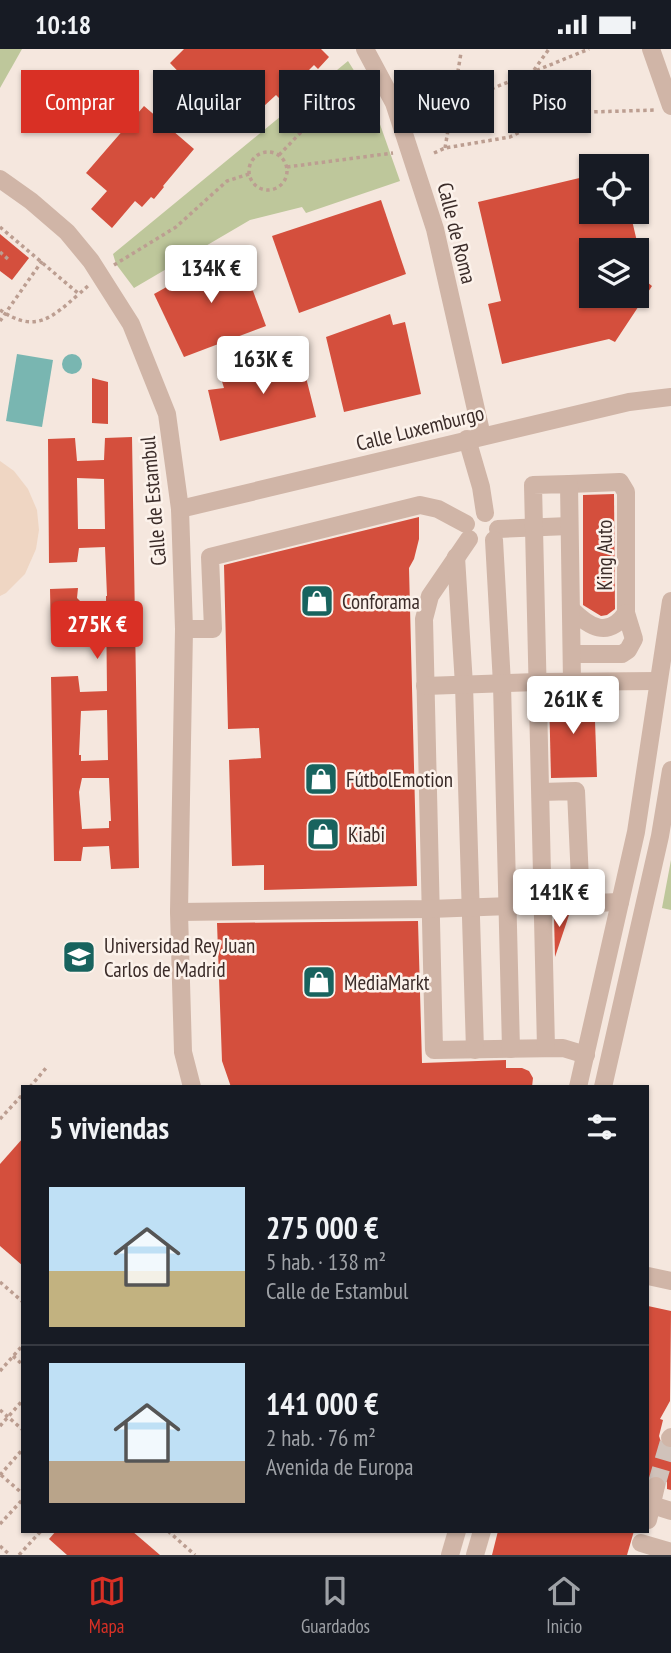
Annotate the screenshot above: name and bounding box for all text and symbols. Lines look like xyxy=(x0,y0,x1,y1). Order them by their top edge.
text: 10:18 xyxy=(35,8,91,41)
chip: Comprar xyxy=(21,70,139,133)
chip: Alquilar xyxy=(153,70,265,133)
chip: Filtros xyxy=(279,70,380,133)
chip: Nuevo xyxy=(394,70,494,133)
chip: Piso xyxy=(508,70,591,133)
map controls xyxy=(579,154,649,308)
button: locate xyxy=(579,154,649,224)
street label: Calle de Roma xyxy=(431,180,483,286)
button: layers xyxy=(579,238,649,308)
pin: 134K € xyxy=(154,245,268,305)
text: 134K € xyxy=(181,253,241,282)
pin: 163K € xyxy=(206,337,320,396)
text: 163K € xyxy=(233,344,293,373)
street label: Calle Luxemburgo xyxy=(353,399,487,457)
street label: Calle de Estambul xyxy=(134,435,172,567)
street label: King Auto xyxy=(591,520,618,590)
shop icon: Conforama xyxy=(298,582,336,620)
place label: Conforama xyxy=(342,588,420,615)
pin: 275K € xyxy=(40,601,154,661)
text: 275K € xyxy=(67,609,127,638)
pin: 261K € xyxy=(516,677,630,736)
text: 261K € xyxy=(543,684,603,713)
shop icon: FútbolEmotion xyxy=(302,760,340,798)
place label: FútbolEmotion xyxy=(346,766,453,793)
shop icon: Kiabi xyxy=(304,815,342,853)
place label: Kiabi xyxy=(348,821,385,848)
pin: 141K € xyxy=(502,869,616,929)
text: 141K € xyxy=(529,877,589,906)
place label: Universidad Rey Juan Carlos de Madrid xyxy=(104,932,255,983)
school or university icon: Universidad Rey Juan Carlos de Madrid xyxy=(60,938,98,976)
shop icon: MediaMarkt xyxy=(300,963,338,1001)
place label: MediaMarkt xyxy=(344,969,430,996)
text: 5 viviendas xyxy=(49,1108,169,1147)
icon: filters xyxy=(583,1108,621,1146)
text: 275 000 € xyxy=(266,1208,379,1247)
icon: home xyxy=(105,1215,189,1299)
text: 5 hab. · 138 m² xyxy=(266,1247,386,1276)
text: Calle de Estambul xyxy=(266,1276,408,1305)
text: 141 000 € xyxy=(266,1384,379,1423)
icon: home xyxy=(105,1391,189,1475)
text: 2 hab. · 76 m² xyxy=(266,1423,376,1452)
text: Avenida de Europa xyxy=(266,1452,413,1481)
tab: Mapa xyxy=(88,1572,126,1638)
tab: Guardados xyxy=(301,1572,370,1638)
tab: Inicio xyxy=(545,1572,583,1638)

